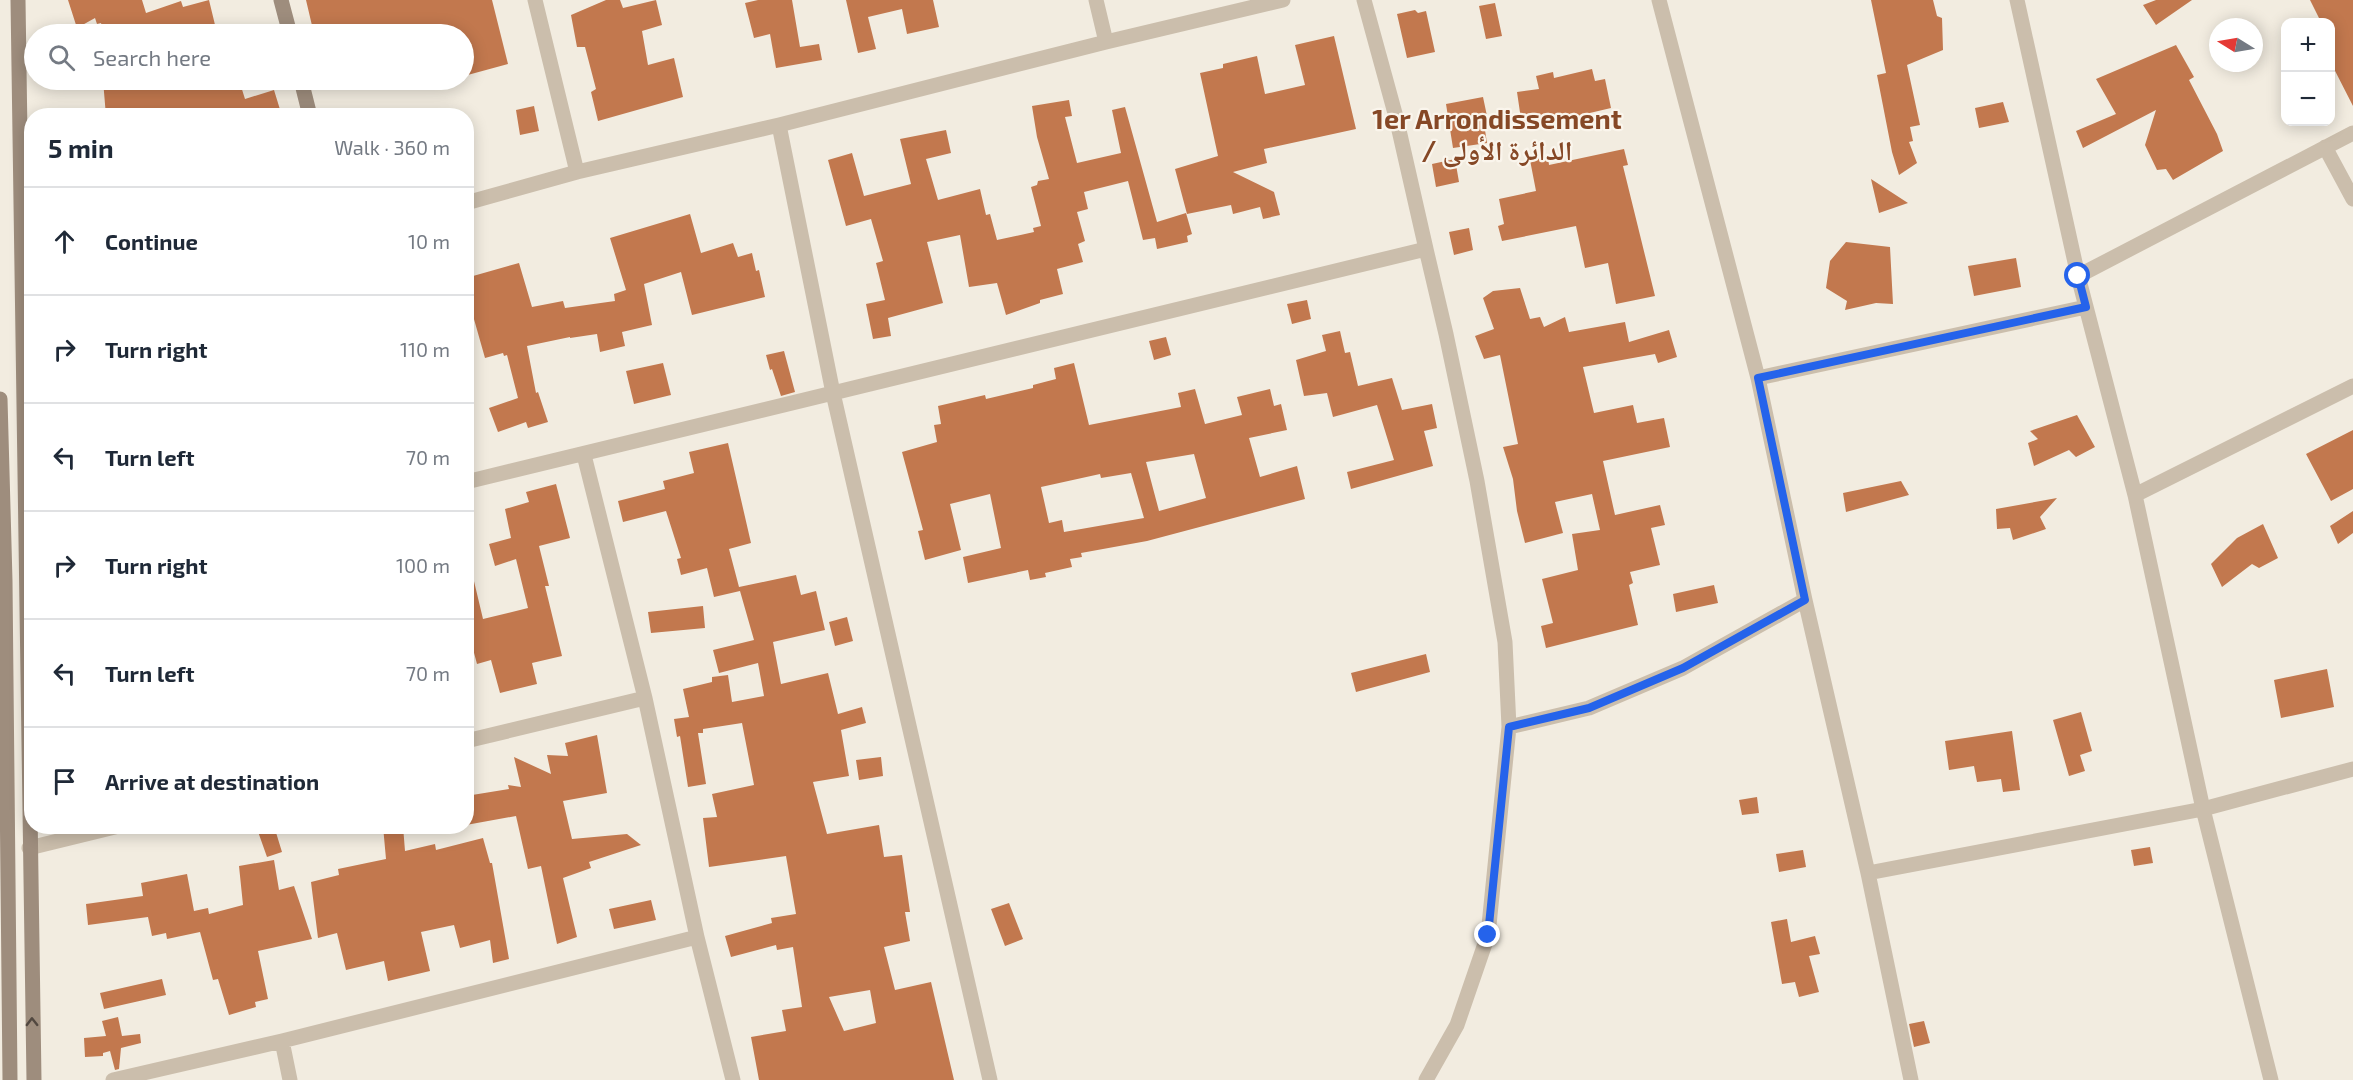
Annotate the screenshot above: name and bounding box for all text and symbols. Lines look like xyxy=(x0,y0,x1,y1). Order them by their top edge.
north arrow xyxy=(2209,18,2263,72)
map controls xyxy=(2281,18,2335,126)
button: + xyxy=(2281,18,2335,72)
search box xyxy=(24,24,474,90)
icon: search xyxy=(45,41,78,74)
text: Search here xyxy=(93,44,211,70)
button: − xyxy=(2281,72,2335,126)
district label: 1er Arrondissement / الدائرة الأولى xyxy=(1372,102,1622,168)
text: 5 min xyxy=(48,132,114,163)
text: Walk · 360 m xyxy=(334,135,450,159)
icon: ahead xyxy=(48,225,81,258)
text: Continue xyxy=(105,228,198,254)
text: 10 m xyxy=(408,229,450,253)
route start xyxy=(2064,262,2090,288)
icon: right xyxy=(48,333,81,366)
text: Turn right xyxy=(105,336,207,362)
text: 110 m xyxy=(400,337,450,361)
icon: left xyxy=(48,441,81,474)
text: Turn left xyxy=(105,444,194,470)
text: 70 m xyxy=(406,445,450,469)
icon: right xyxy=(48,549,81,582)
text: Turn right xyxy=(105,552,207,578)
text: 100 m xyxy=(396,553,450,577)
icon: left xyxy=(48,657,81,690)
text: Turn left xyxy=(105,660,194,686)
text: 70 m xyxy=(406,661,450,685)
icon: arrive xyxy=(48,765,81,798)
text: Arrive at destination xyxy=(105,768,319,794)
route end xyxy=(1474,921,1500,947)
one-way arrow xyxy=(26,1017,39,1026)

